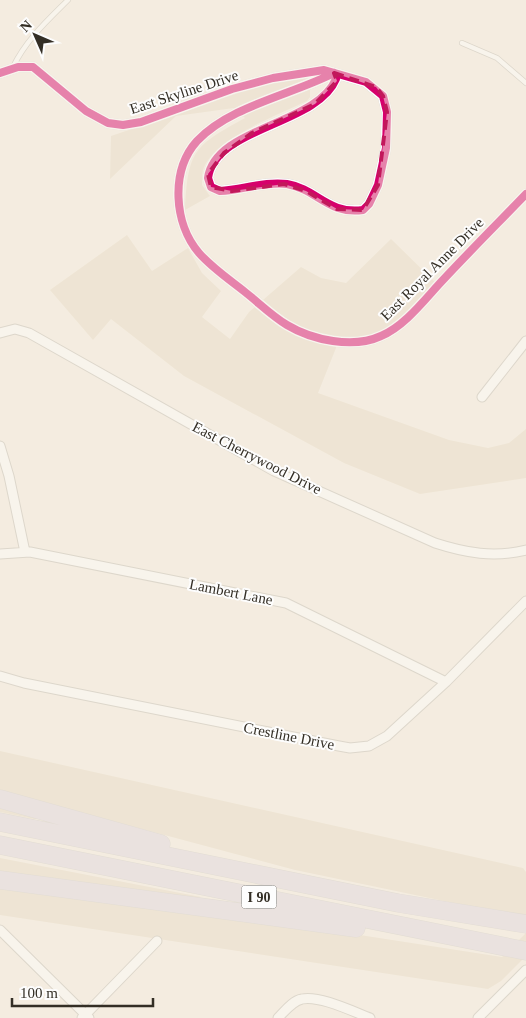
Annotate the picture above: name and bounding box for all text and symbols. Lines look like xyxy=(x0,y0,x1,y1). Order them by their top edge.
north arrow xyxy=(10,10,60,60)
text: N xyxy=(17,17,35,35)
street label: East Skyline Drive xyxy=(128,67,241,117)
street label: East Royal Anne Drive xyxy=(377,214,487,324)
street label: East Cherrywood Drive xyxy=(190,419,324,498)
street label: Lambert Lane xyxy=(188,576,274,608)
street label: Crestline Drive xyxy=(242,719,336,753)
road number: I 90 xyxy=(242,886,276,909)
scale bar xyxy=(12,976,154,1008)
text: 100 m xyxy=(20,985,58,1001)

